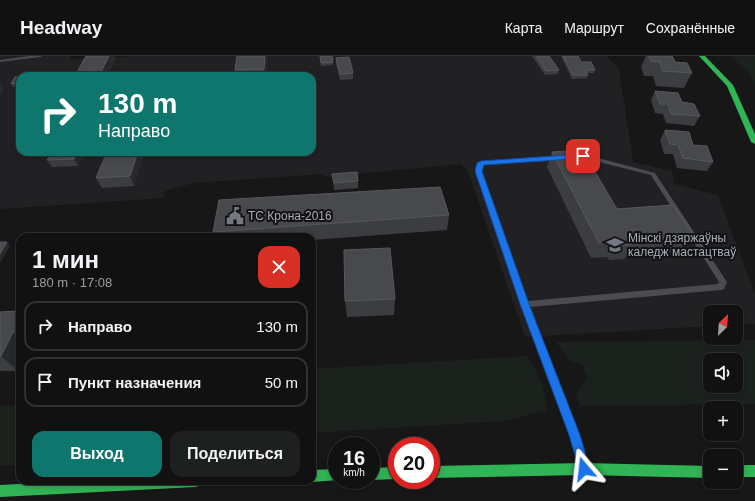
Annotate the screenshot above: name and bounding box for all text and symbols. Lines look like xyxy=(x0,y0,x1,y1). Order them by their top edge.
text: Headway xyxy=(20,17,102,38)
text: Карта xyxy=(505,20,542,36)
text: Маршрут xyxy=(564,20,624,36)
text: Сохранённые xyxy=(646,20,735,36)
icon: right xyxy=(32,88,84,140)
text: 130 m xyxy=(98,88,177,119)
text: Направо xyxy=(98,121,170,141)
pin xyxy=(566,139,600,173)
icon: arrive xyxy=(572,145,594,167)
public building icon: ТС Крона-2016 xyxy=(225,206,245,226)
place label: ТС Крона-2016 xyxy=(248,209,332,223)
place label: Мінскі дзяржаўны каледж мастацтваў xyxy=(628,231,736,259)
school or university icon: Мінскі дзяржаўны каледж мастацтваў xyxy=(605,235,625,255)
text: 1 мин xyxy=(32,246,99,273)
button: close xyxy=(258,246,300,288)
text: 180 m · 17:08 xyxy=(32,275,112,290)
north arrow xyxy=(703,305,743,345)
map controls xyxy=(703,305,743,489)
icon: right xyxy=(34,315,56,337)
text: Направо xyxy=(68,318,132,335)
text: 130 m xyxy=(256,318,298,335)
button: sound xyxy=(703,353,743,393)
icon: arrive xyxy=(34,371,56,393)
text: Пункт назначения xyxy=(68,374,201,391)
text: 50 m xyxy=(265,374,298,391)
button: + xyxy=(703,401,743,441)
button: Выход xyxy=(32,431,162,477)
button: Поделиться xyxy=(170,431,300,477)
speed limit sign: 20 xyxy=(388,437,440,489)
text: 16 xyxy=(343,447,365,469)
position arrow xyxy=(563,448,605,490)
button: − xyxy=(703,449,743,489)
text: km/h xyxy=(343,467,365,478)

